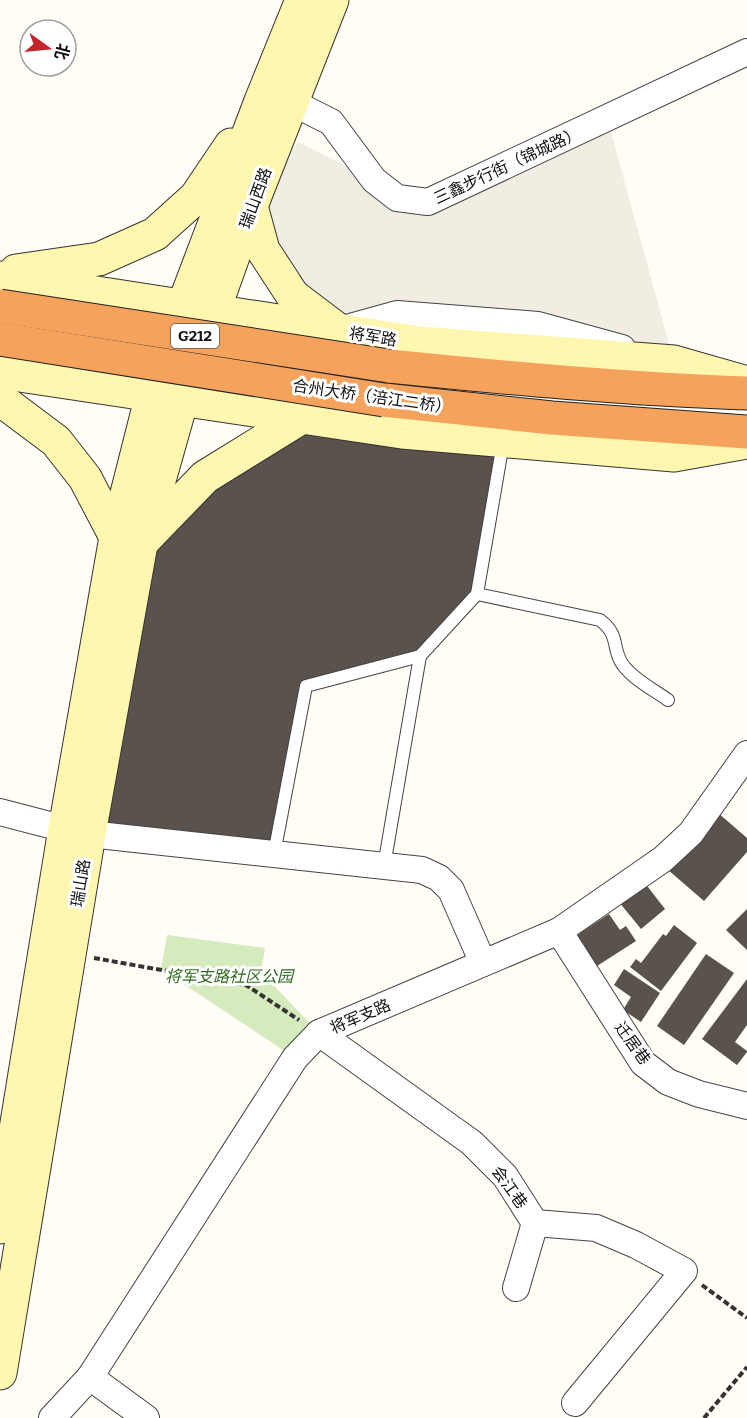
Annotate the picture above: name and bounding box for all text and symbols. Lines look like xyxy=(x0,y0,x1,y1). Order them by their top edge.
north arrow xyxy=(18,18,78,78)
text: 北 xyxy=(51,42,73,62)
street label: 三鑫步行街（锦城路） xyxy=(431,123,584,208)
street label: 瑞山西路 xyxy=(236,165,275,231)
street label: 将军路 xyxy=(348,323,398,350)
road number: G212 xyxy=(171,324,219,348)
street label: 合州大桥（涪江二桥） xyxy=(291,376,452,417)
street label: 瑞山路 xyxy=(67,858,94,908)
park label: 将军支路社区公园 xyxy=(165,967,295,986)
street label: 将军支路 xyxy=(327,995,393,1038)
street label: 迁居巷 xyxy=(611,1018,654,1068)
street label: 会江巷 xyxy=(488,1162,531,1212)

